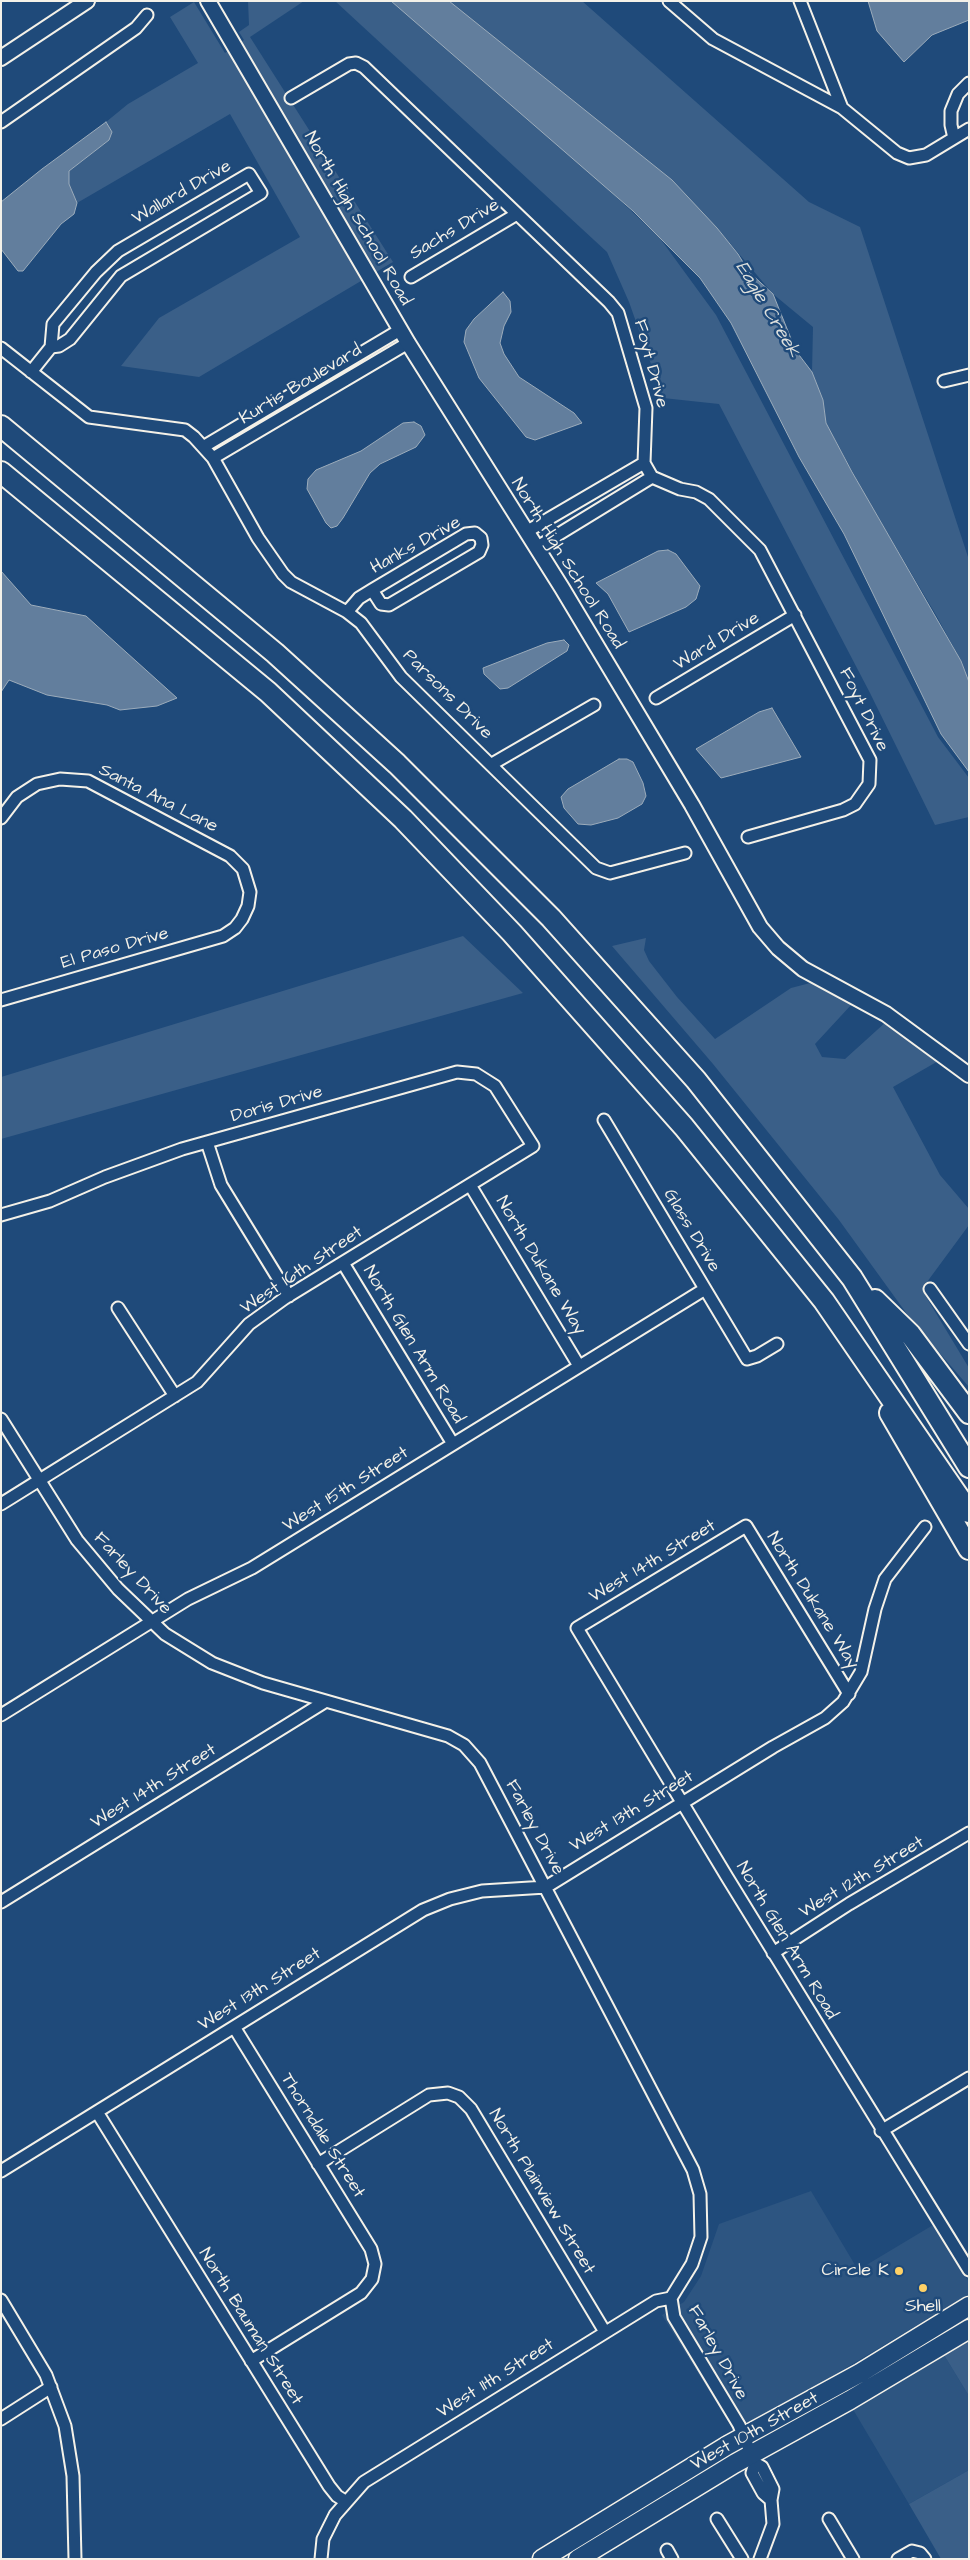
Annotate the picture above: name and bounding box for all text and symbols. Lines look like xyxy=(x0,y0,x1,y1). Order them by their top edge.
street label: North High School Road xyxy=(298,128,416,310)
street label: Wallard Drive xyxy=(129,156,235,230)
street label: Sachs Drive xyxy=(406,195,504,265)
water label: Eagle Creek xyxy=(729,258,805,362)
street label: Foyt Drive xyxy=(628,318,672,410)
street label: Kurtis Boulevard xyxy=(236,340,366,430)
street label: North High School Road xyxy=(506,475,628,653)
street label: Hanks Drive xyxy=(367,512,465,580)
street label: Ward Drive xyxy=(670,608,764,676)
street label: Parsons Drive xyxy=(398,646,496,744)
street label: Foyt Drive xyxy=(833,665,893,755)
street label: Santa Ana Lane xyxy=(95,760,221,838)
street label: El Paso Drive xyxy=(59,923,171,975)
street label: Doris Drive xyxy=(229,1082,325,1128)
street label: Glass Drive xyxy=(658,1186,724,1276)
street label: North Dukane Way xyxy=(490,1193,590,1339)
street label: West 16th Street xyxy=(237,1222,367,1320)
street label: North Glen Arm Road xyxy=(357,1262,469,1428)
street label: West 15th Street xyxy=(279,1443,413,1537)
street label: West 14th Street xyxy=(586,1516,720,1608)
street label: Farley Drive xyxy=(88,1528,176,1620)
street label: North Dukane Way xyxy=(761,1528,863,1674)
street label: West 14th Street xyxy=(87,1740,221,1834)
street label: West 13th Street xyxy=(566,1767,698,1857)
street label: Farley Drive xyxy=(500,1777,568,1879)
street label: West 12th Street xyxy=(796,1832,928,1924)
street label: North Glen Arm Road xyxy=(730,1858,842,2024)
street label: West 13th Street xyxy=(195,1944,325,2036)
street label: Thorndale Street xyxy=(275,2070,369,2202)
street label: North Plainview Street xyxy=(483,2105,599,2279)
street label: North Bauman Street xyxy=(193,2245,307,2409)
place label: Circle K xyxy=(822,2260,889,2282)
marker: Circle K xyxy=(893,2265,905,2277)
marker: Shell xyxy=(917,2282,929,2294)
place label: Shell xyxy=(905,2296,941,2318)
street label: Farley Drive xyxy=(682,2302,752,2404)
street label: West 11th Street xyxy=(434,2334,558,2424)
street label: West 10th Street xyxy=(687,2388,823,2476)

